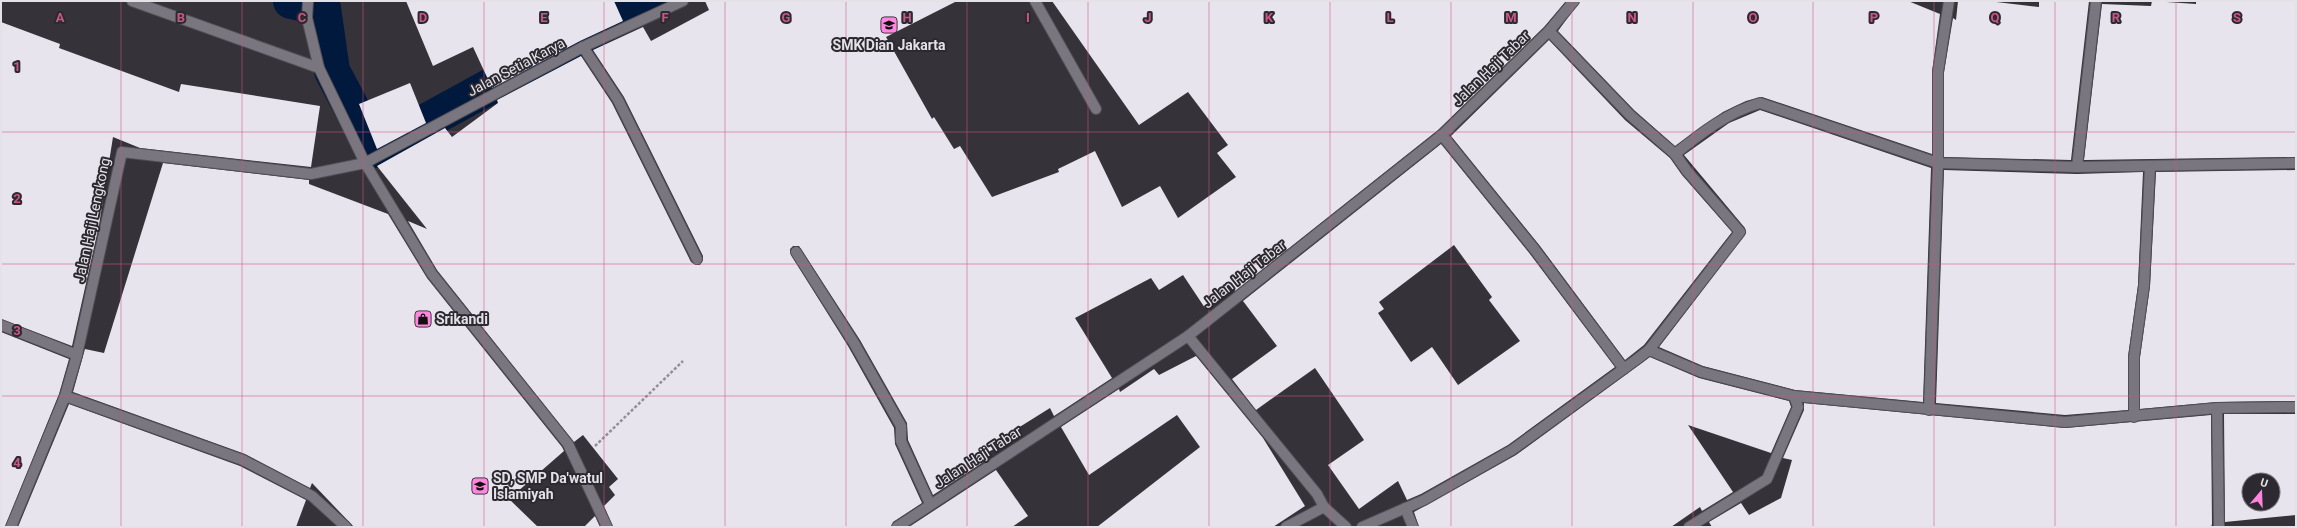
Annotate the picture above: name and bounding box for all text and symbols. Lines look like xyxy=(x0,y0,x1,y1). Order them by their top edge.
text: A xyxy=(56,10,65,25)
text: B xyxy=(177,10,185,25)
text: C xyxy=(298,10,307,25)
text: D xyxy=(419,10,427,25)
text: E xyxy=(540,10,548,25)
text: F xyxy=(661,10,669,25)
text: G xyxy=(782,10,791,25)
text: H xyxy=(902,10,912,25)
text: I xyxy=(1026,10,1030,25)
text: J xyxy=(1144,10,1152,25)
text: K xyxy=(1265,10,1274,25)
text: L xyxy=(1386,10,1394,25)
text: M xyxy=(1505,10,1517,25)
text: N xyxy=(1627,10,1637,25)
text: O xyxy=(1749,10,1758,25)
text: P xyxy=(1870,10,1878,25)
text: Q xyxy=(1991,10,2000,25)
text: R xyxy=(2112,10,2121,25)
text: S xyxy=(2233,10,2241,25)
school or university icon: SMK Dian Jakarta xyxy=(879,15,899,35)
street label: Jalan Haji Tabar xyxy=(1449,27,1533,109)
street label: Jalan Setia Karya xyxy=(465,35,567,99)
place label: SMK Dian Jakarta xyxy=(833,37,946,53)
text: 1 xyxy=(13,59,21,74)
street label: Jalan Haji Lengkong xyxy=(71,156,113,284)
text: 2 xyxy=(13,191,21,206)
street label: Jalan Haji Tabar xyxy=(1199,237,1289,311)
shop icon: Srikandi xyxy=(413,309,433,329)
place label: Srikandi xyxy=(436,311,488,327)
text: 3 xyxy=(13,323,21,338)
street label: Jalan Haji Tabar xyxy=(931,423,1025,491)
text: 4 xyxy=(13,455,21,470)
place label: SD, SMP Da'watul Islamiyah xyxy=(493,470,603,502)
north arrow xyxy=(2241,472,2281,512)
school or university icon: SD, SMP Da'watul Islamiyah xyxy=(470,476,490,496)
text: U xyxy=(2259,476,2270,490)

